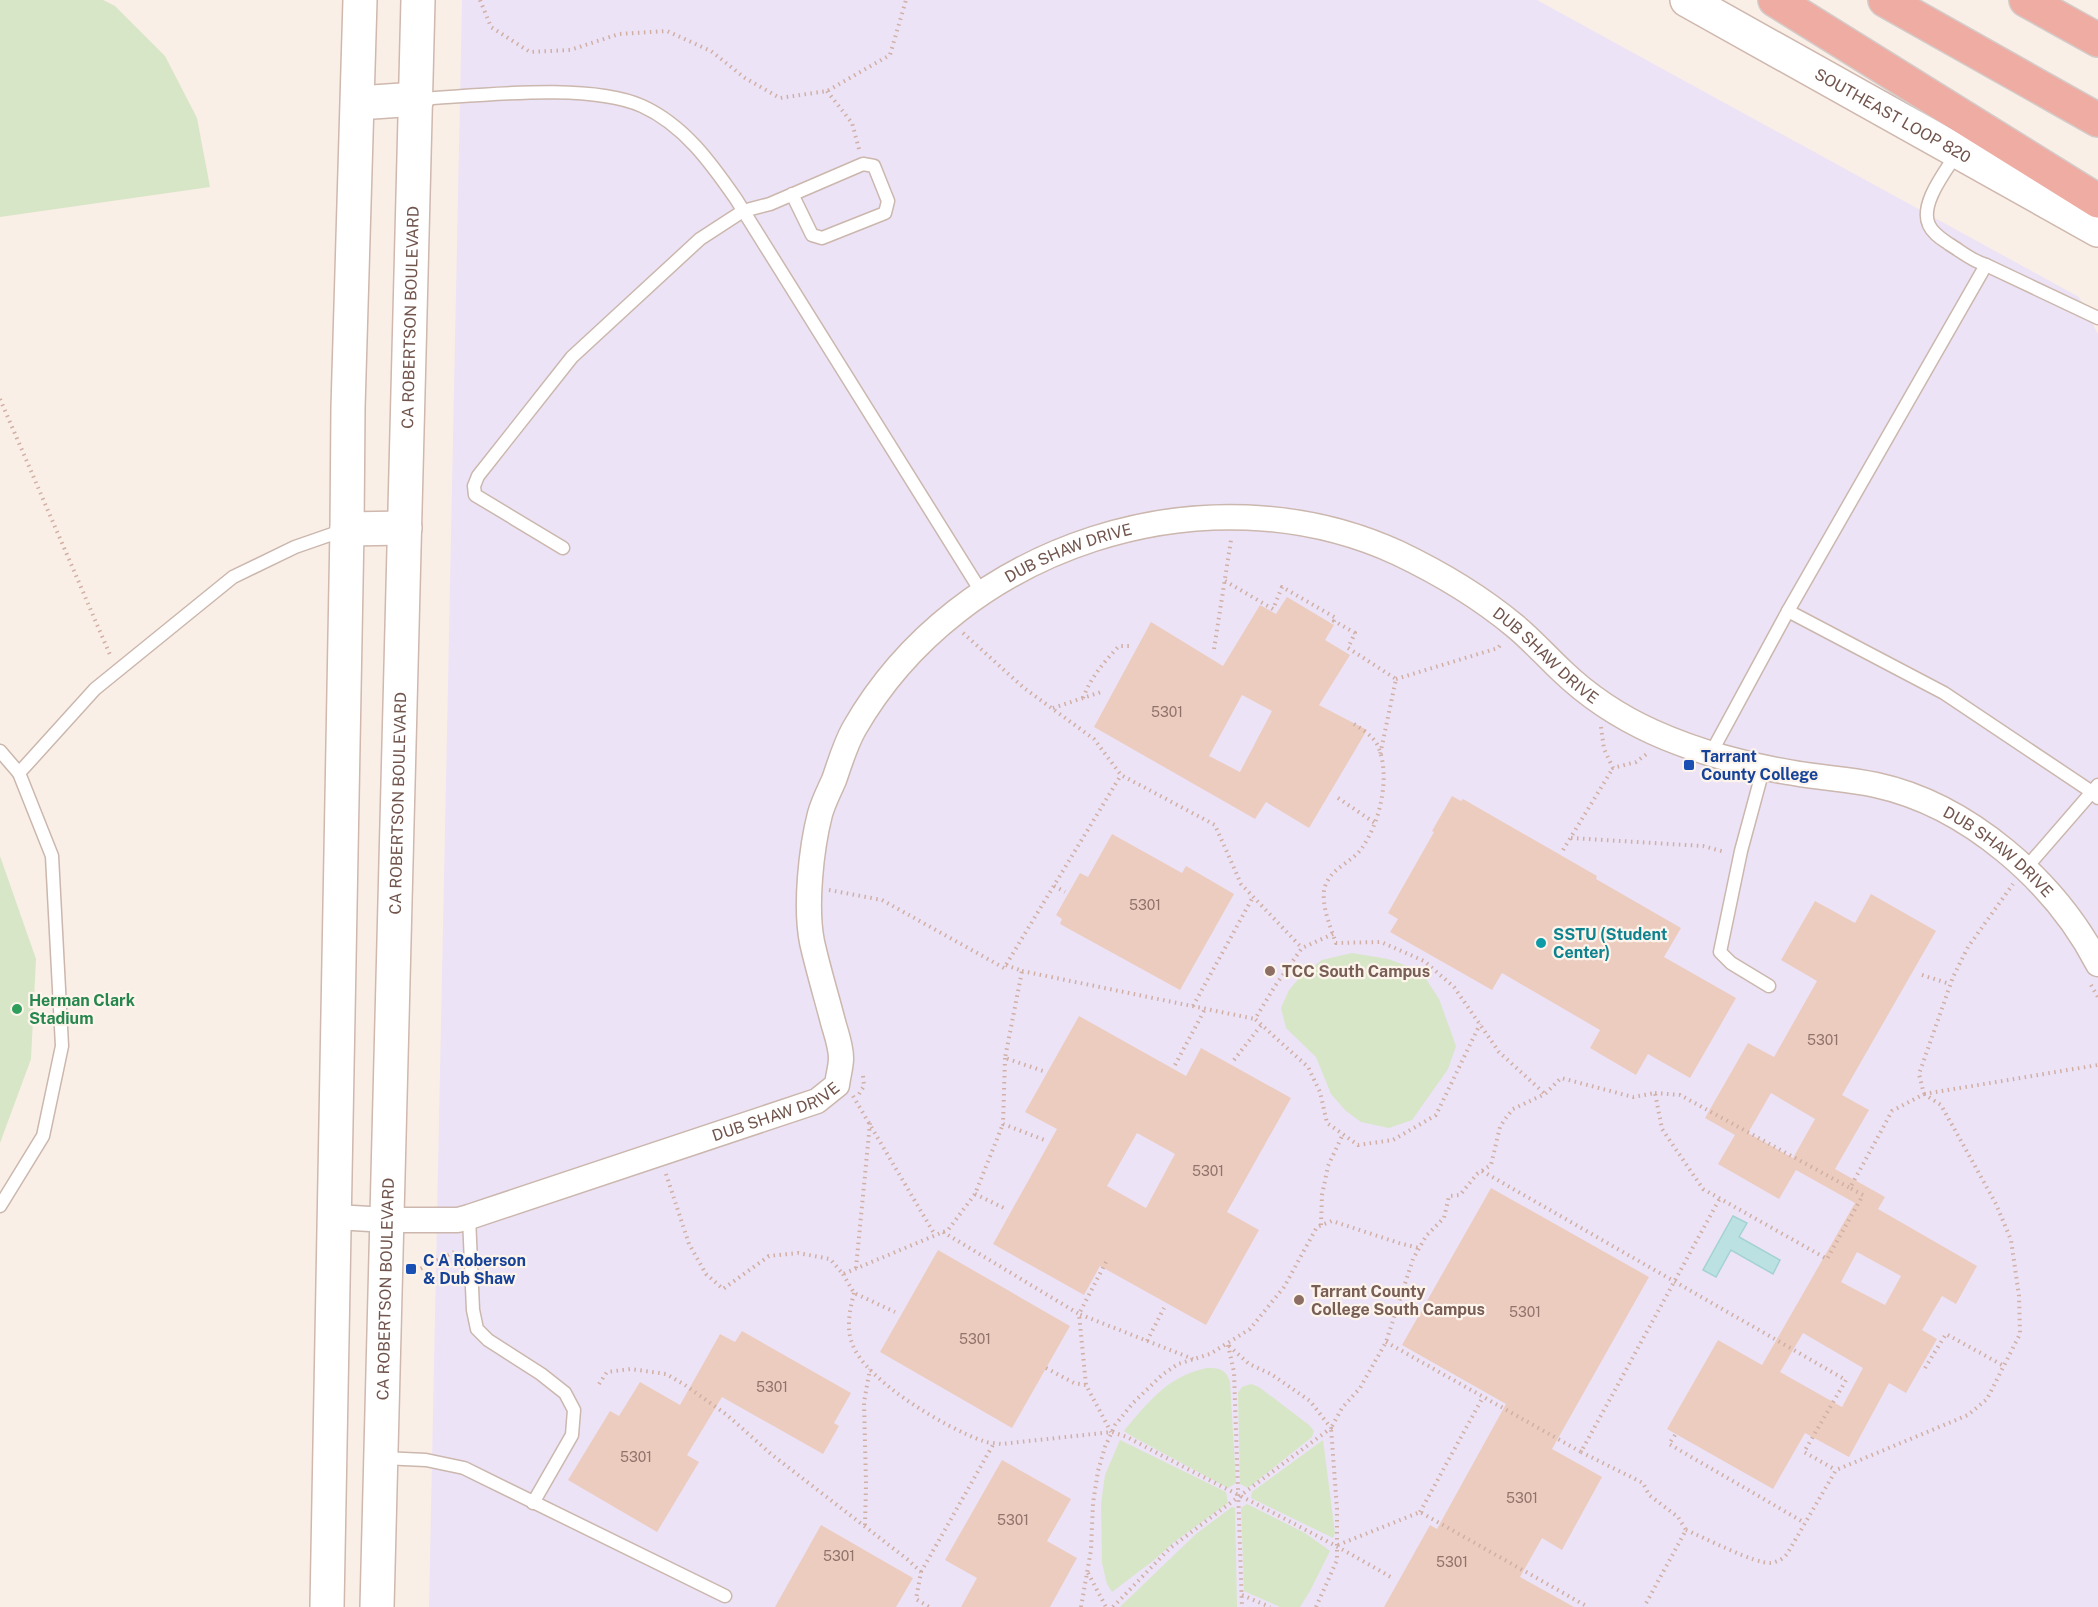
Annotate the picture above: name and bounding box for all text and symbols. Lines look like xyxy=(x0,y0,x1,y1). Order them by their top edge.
street label: SOUTHEAST LOOP 820 xyxy=(1811,64,1974,167)
street label: CA ROBERTSON BOULEVARD xyxy=(398,206,423,429)
street label: DUB SHAW DRIVE xyxy=(1001,520,1134,587)
street label: DUB SHAW DRIVE xyxy=(1489,603,1602,708)
street label: CA ROBERTSON BOULEVARD xyxy=(386,692,410,915)
house number: 5301 xyxy=(1151,704,1183,720)
place label: Tarrant County College xyxy=(1701,747,1818,784)
marker: Tarrant County College xyxy=(1682,758,1696,772)
street label: DUB SHAW DRIVE xyxy=(1940,802,2057,901)
house number: 5301 xyxy=(1129,897,1161,913)
place label: SSTU (Student Center) xyxy=(1553,925,1668,962)
marker: SSTU (Student Center) xyxy=(1534,936,1548,950)
place label: TCC South Campus xyxy=(1282,962,1430,981)
marker: TCC South Campus xyxy=(1263,964,1277,978)
place label: Herman Clark Stadium xyxy=(29,991,135,1028)
marker: Herman Clark Stadium xyxy=(10,1002,24,1016)
house number: 5301 xyxy=(1807,1032,1839,1048)
street label: DUB SHAW DRIVE xyxy=(710,1078,843,1145)
house number: 5301 xyxy=(1192,1163,1224,1179)
street label: CA ROBERTSON BOULEVARD xyxy=(373,1178,398,1401)
place label: C A Roberson & Dub Shaw xyxy=(423,1251,526,1288)
marker: C A Roberson & Dub Shaw xyxy=(404,1262,418,1276)
place label: Tarrant County College South Campus xyxy=(1311,1282,1485,1319)
marker: Tarrant County College South Campus xyxy=(1292,1293,1306,1307)
house number: 5301 xyxy=(1509,1304,1541,1320)
house number: 5301 xyxy=(959,1331,991,1347)
house number: 5301 xyxy=(756,1379,788,1395)
house number: 5301 xyxy=(620,1449,652,1465)
house number: 5301 xyxy=(1506,1490,1538,1506)
house number: 5301 xyxy=(997,1512,1029,1528)
house number: 5301 xyxy=(823,1548,855,1564)
house number: 5301 xyxy=(1436,1554,1468,1570)

